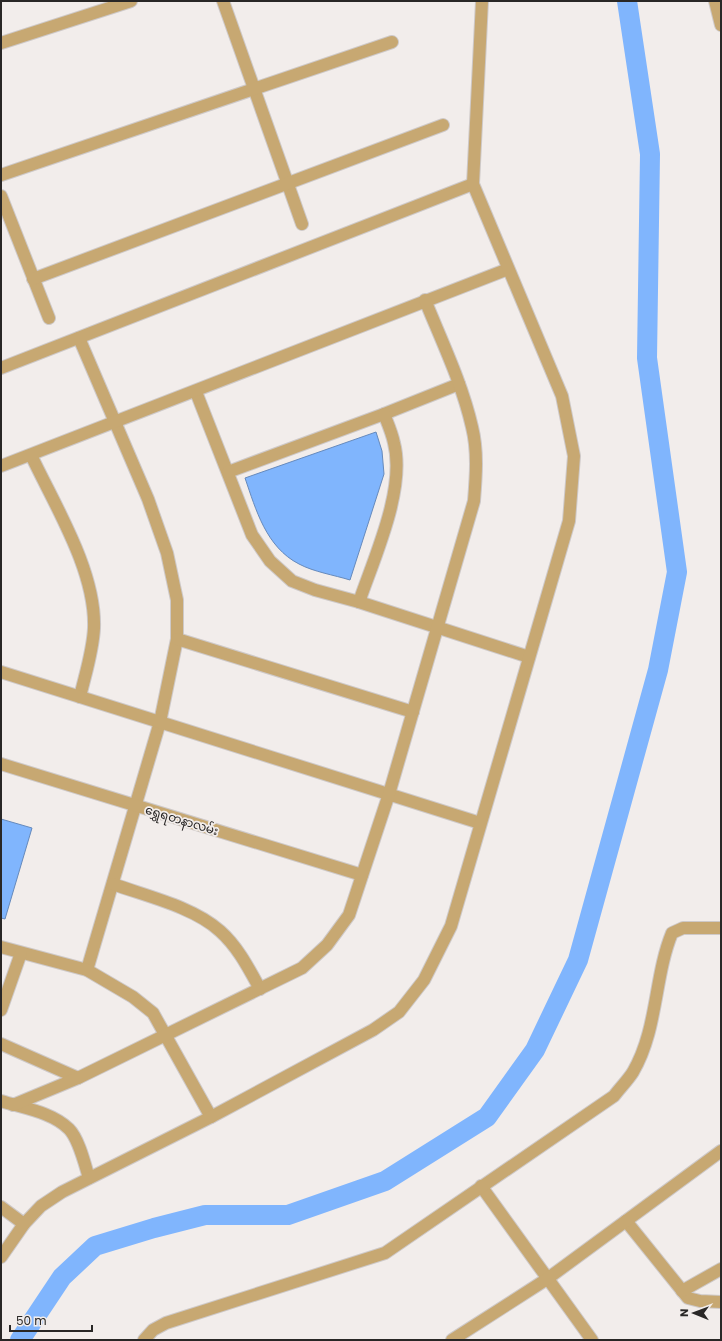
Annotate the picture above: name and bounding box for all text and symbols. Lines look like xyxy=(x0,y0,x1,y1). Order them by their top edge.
street label: ရွှေရတနာလမ်း xyxy=(143,801,221,841)
north arrow xyxy=(674,1293,714,1333)
scale bar xyxy=(10,1307,92,1333)
text: N xyxy=(676,1309,692,1317)
text: 50 m xyxy=(16,1312,47,1329)

